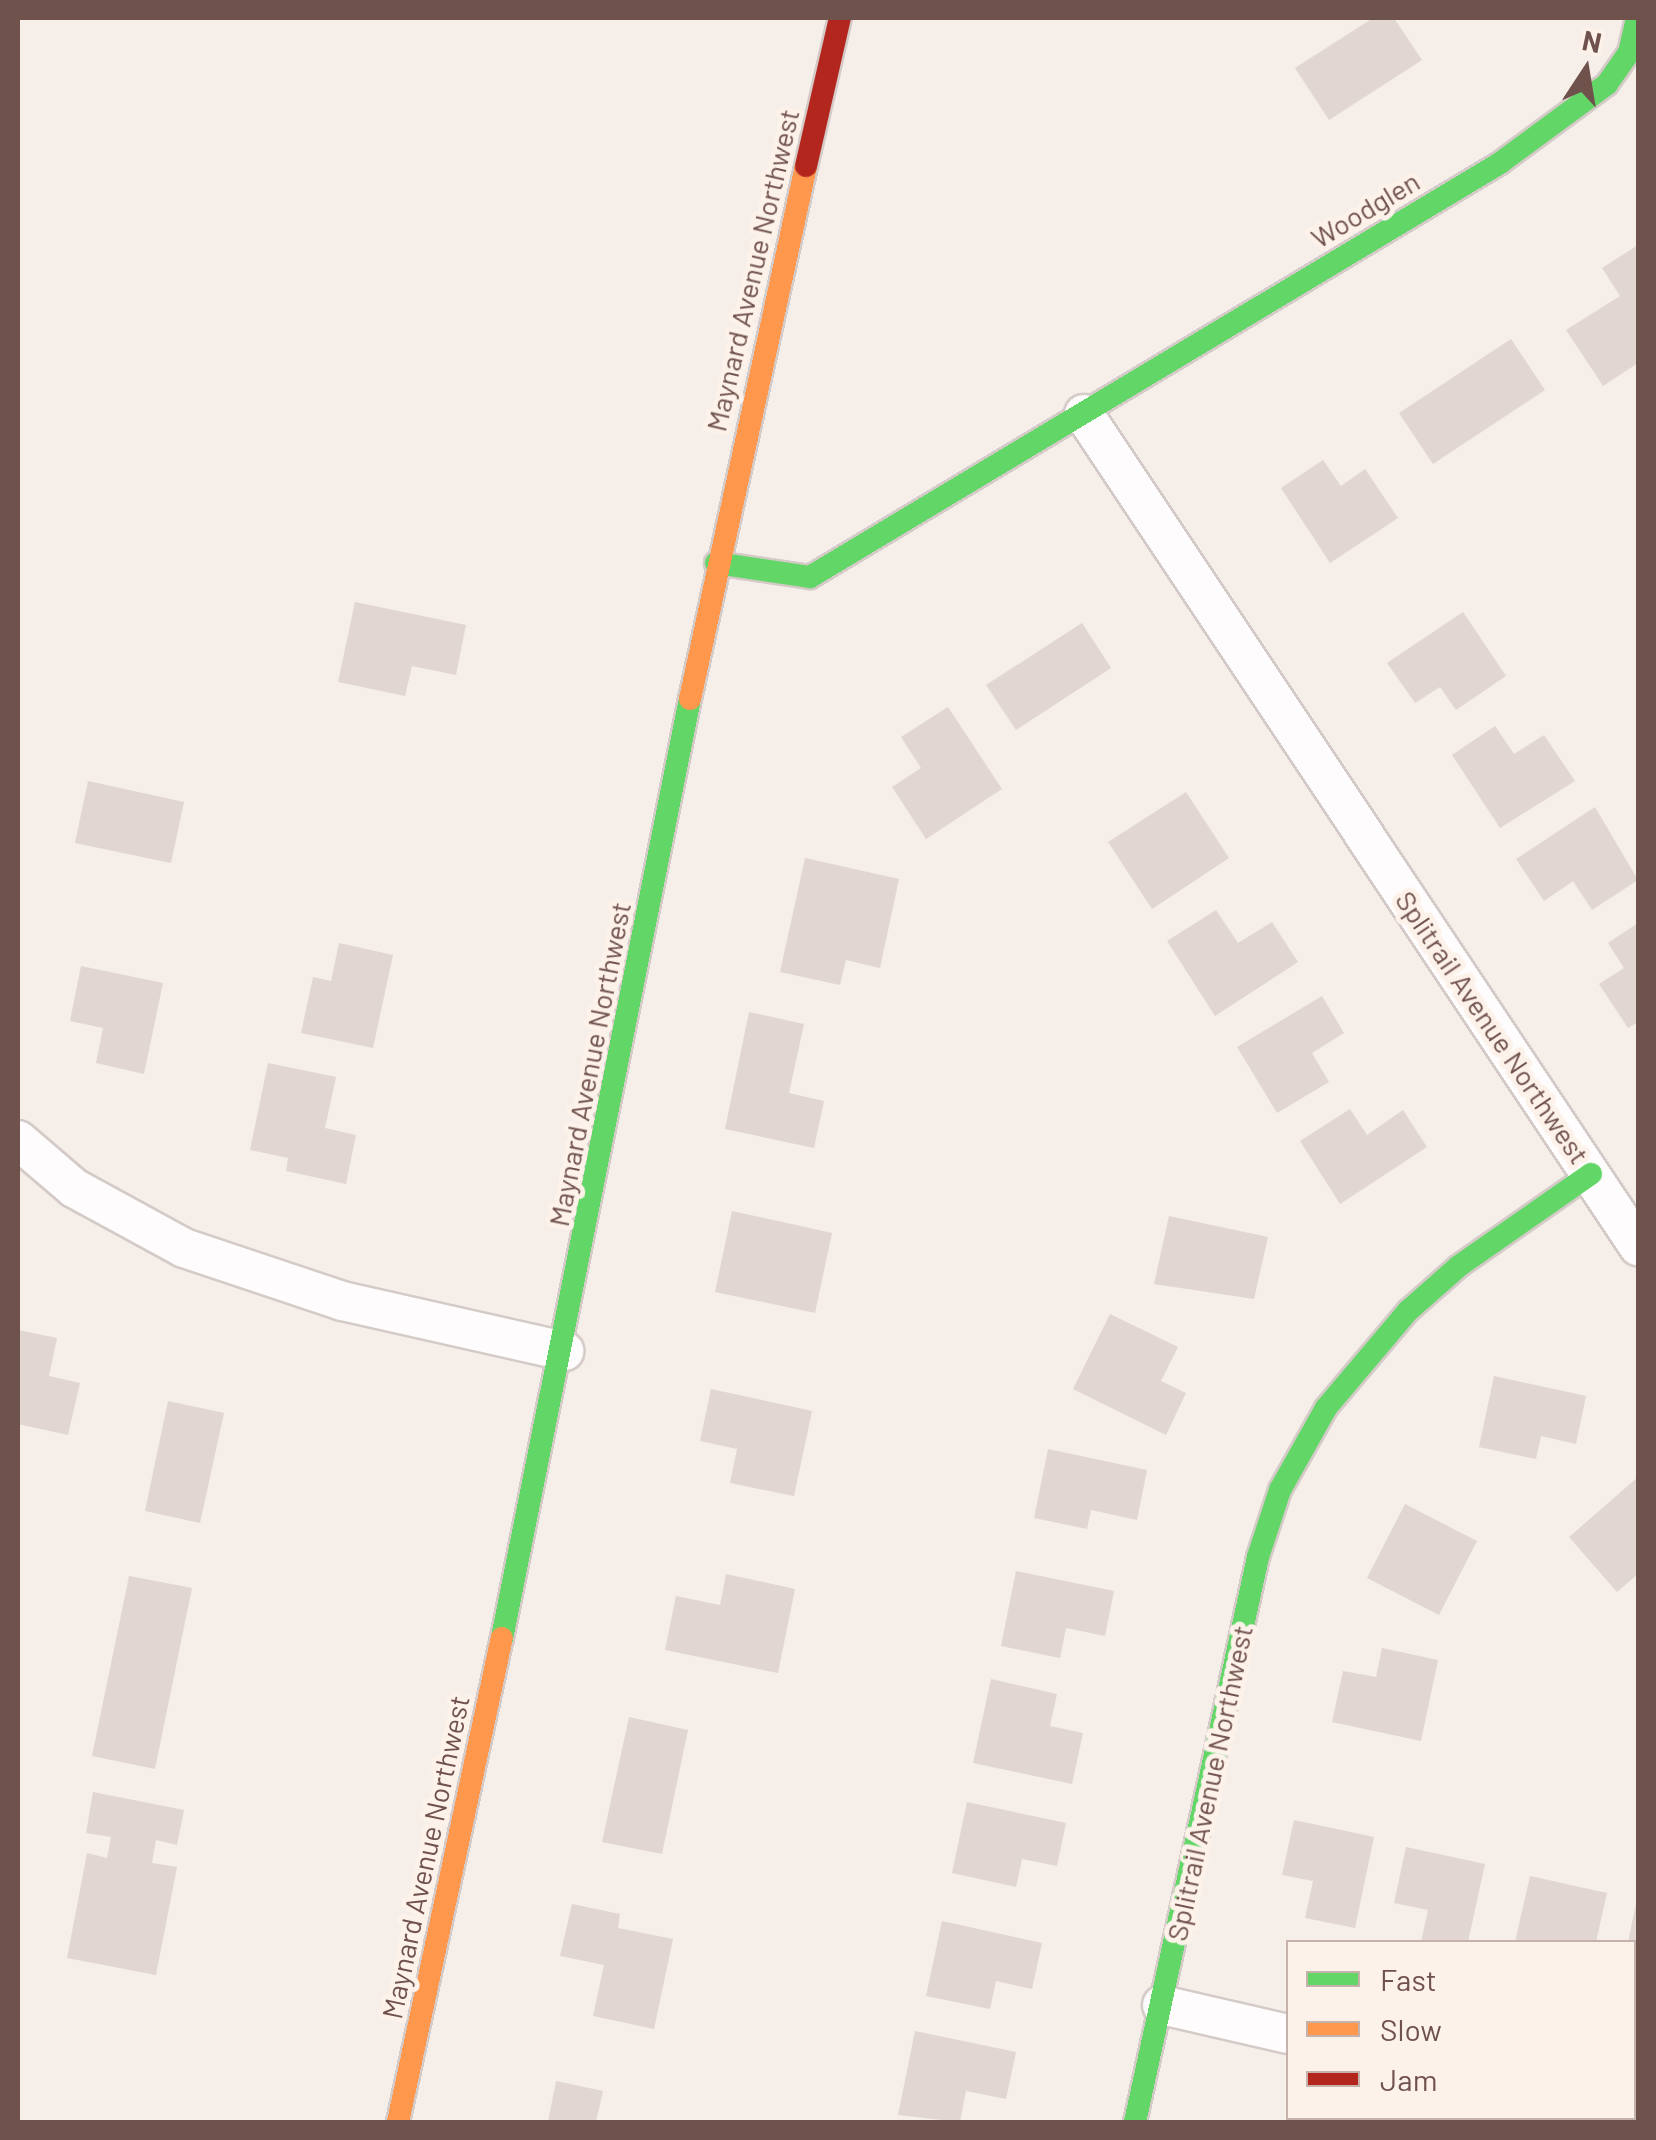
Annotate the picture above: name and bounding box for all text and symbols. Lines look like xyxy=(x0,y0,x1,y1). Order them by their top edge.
north arrow xyxy=(1536,20,1636,120)
text: N xyxy=(1580,22,1605,59)
street label: Maynard Avenue Northwest xyxy=(699,106,805,434)
street label: Woodglen xyxy=(1305,164,1425,254)
street label: Splitrail Avenue Northwest xyxy=(1389,884,1597,1170)
street label: Maynard Avenue Northwest xyxy=(541,899,637,1229)
street label: Splitrail Avenue Northwest xyxy=(1159,1622,1259,1944)
street label: Maynard Avenue Northwest xyxy=(374,1692,476,2022)
legend xyxy=(1286,1940,1636,2120)
text: Fast xyxy=(1380,1961,1437,1997)
text: Slow xyxy=(1380,2011,1442,2047)
text: Jam xyxy=(1380,2061,1437,2097)

